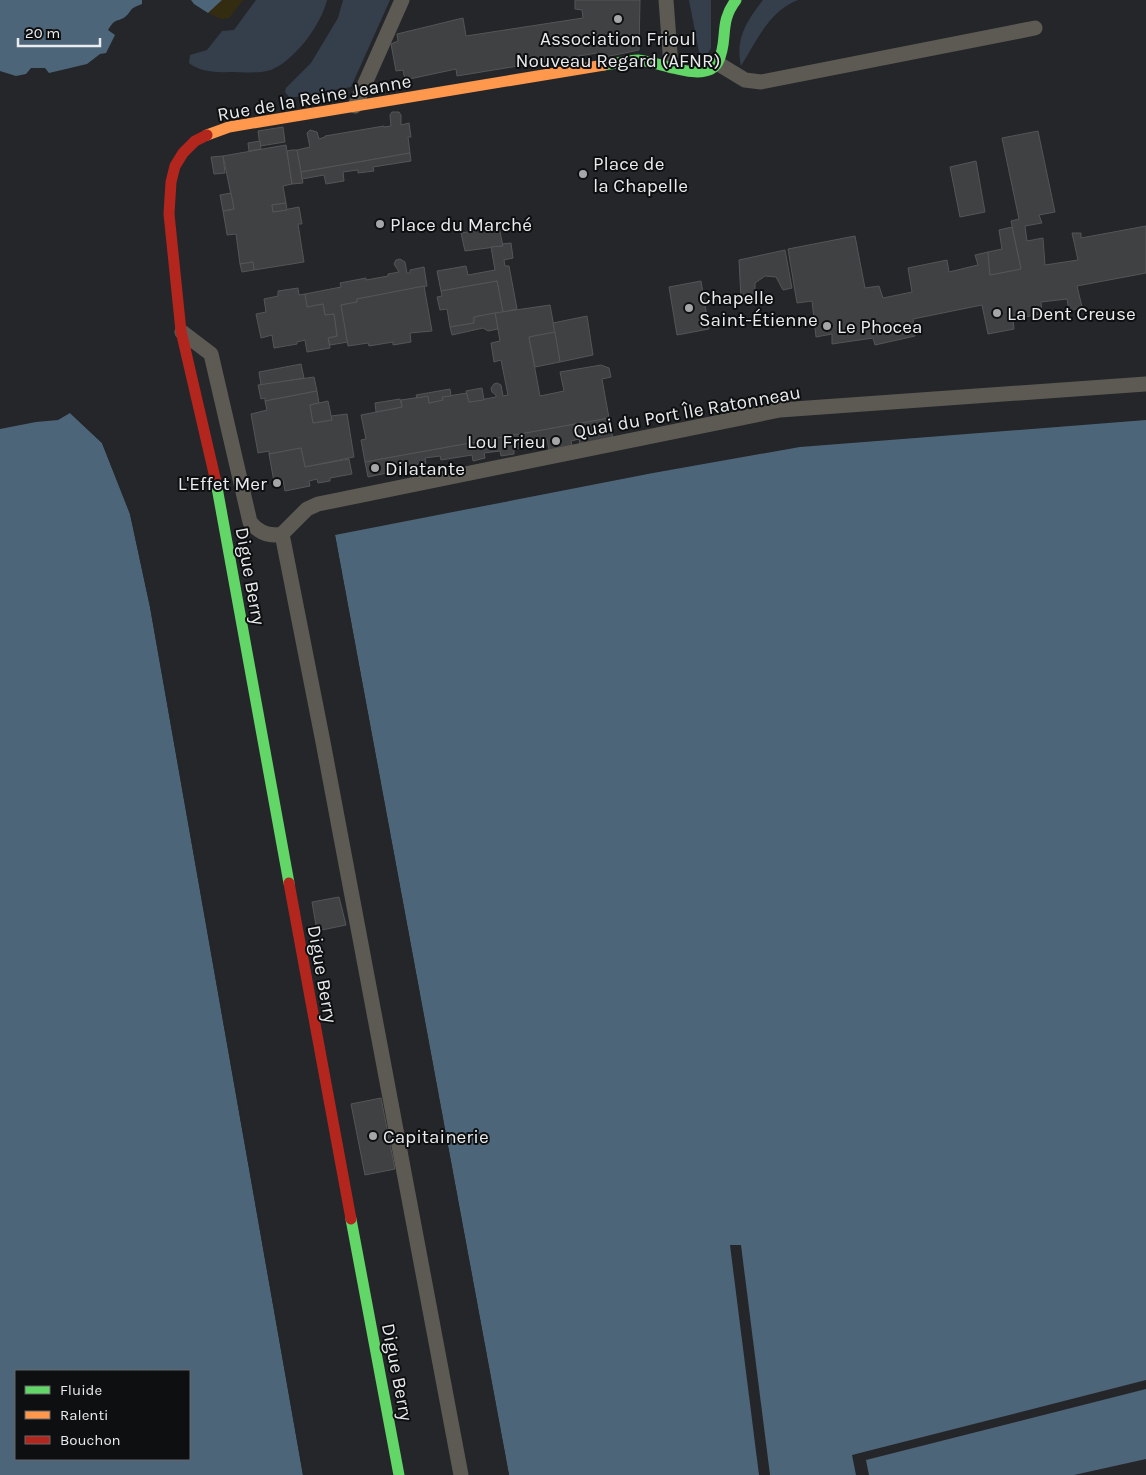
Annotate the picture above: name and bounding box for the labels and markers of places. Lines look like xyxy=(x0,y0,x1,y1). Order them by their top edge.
marker: Association Frioul Nouveau Regard (AFNR) xyxy=(612,13,624,25)
place label: Association Frioul Nouveau Regard (AFNR) xyxy=(516,28,720,72)
place label: Place de la Chapelle xyxy=(593,153,688,197)
marker: Place de la Chapelle xyxy=(577,168,589,180)
place label: Place du Marché xyxy=(390,214,532,236)
marker: Place du Marché xyxy=(374,218,386,230)
place label: Chapelle Saint-Étienne xyxy=(699,287,818,331)
marker: Chapelle Saint-Étienne xyxy=(683,302,695,314)
place label: La Dent Creuse xyxy=(1007,303,1136,325)
marker: La Dent Creuse xyxy=(991,307,1003,319)
place label: Le Phocea xyxy=(837,316,923,338)
marker: Le Phocea xyxy=(821,320,833,332)
place label: Lou Frieu xyxy=(467,431,546,453)
marker: Lou Frieu xyxy=(550,435,562,447)
place label: Dilatante xyxy=(385,458,465,480)
marker: Dilatante xyxy=(369,462,381,474)
place label: L'Effet Mer xyxy=(178,473,267,495)
marker: L'Effet Mer xyxy=(271,477,283,489)
place label: Capitainerie xyxy=(383,1126,489,1148)
marker: Capitainerie xyxy=(367,1130,379,1142)

